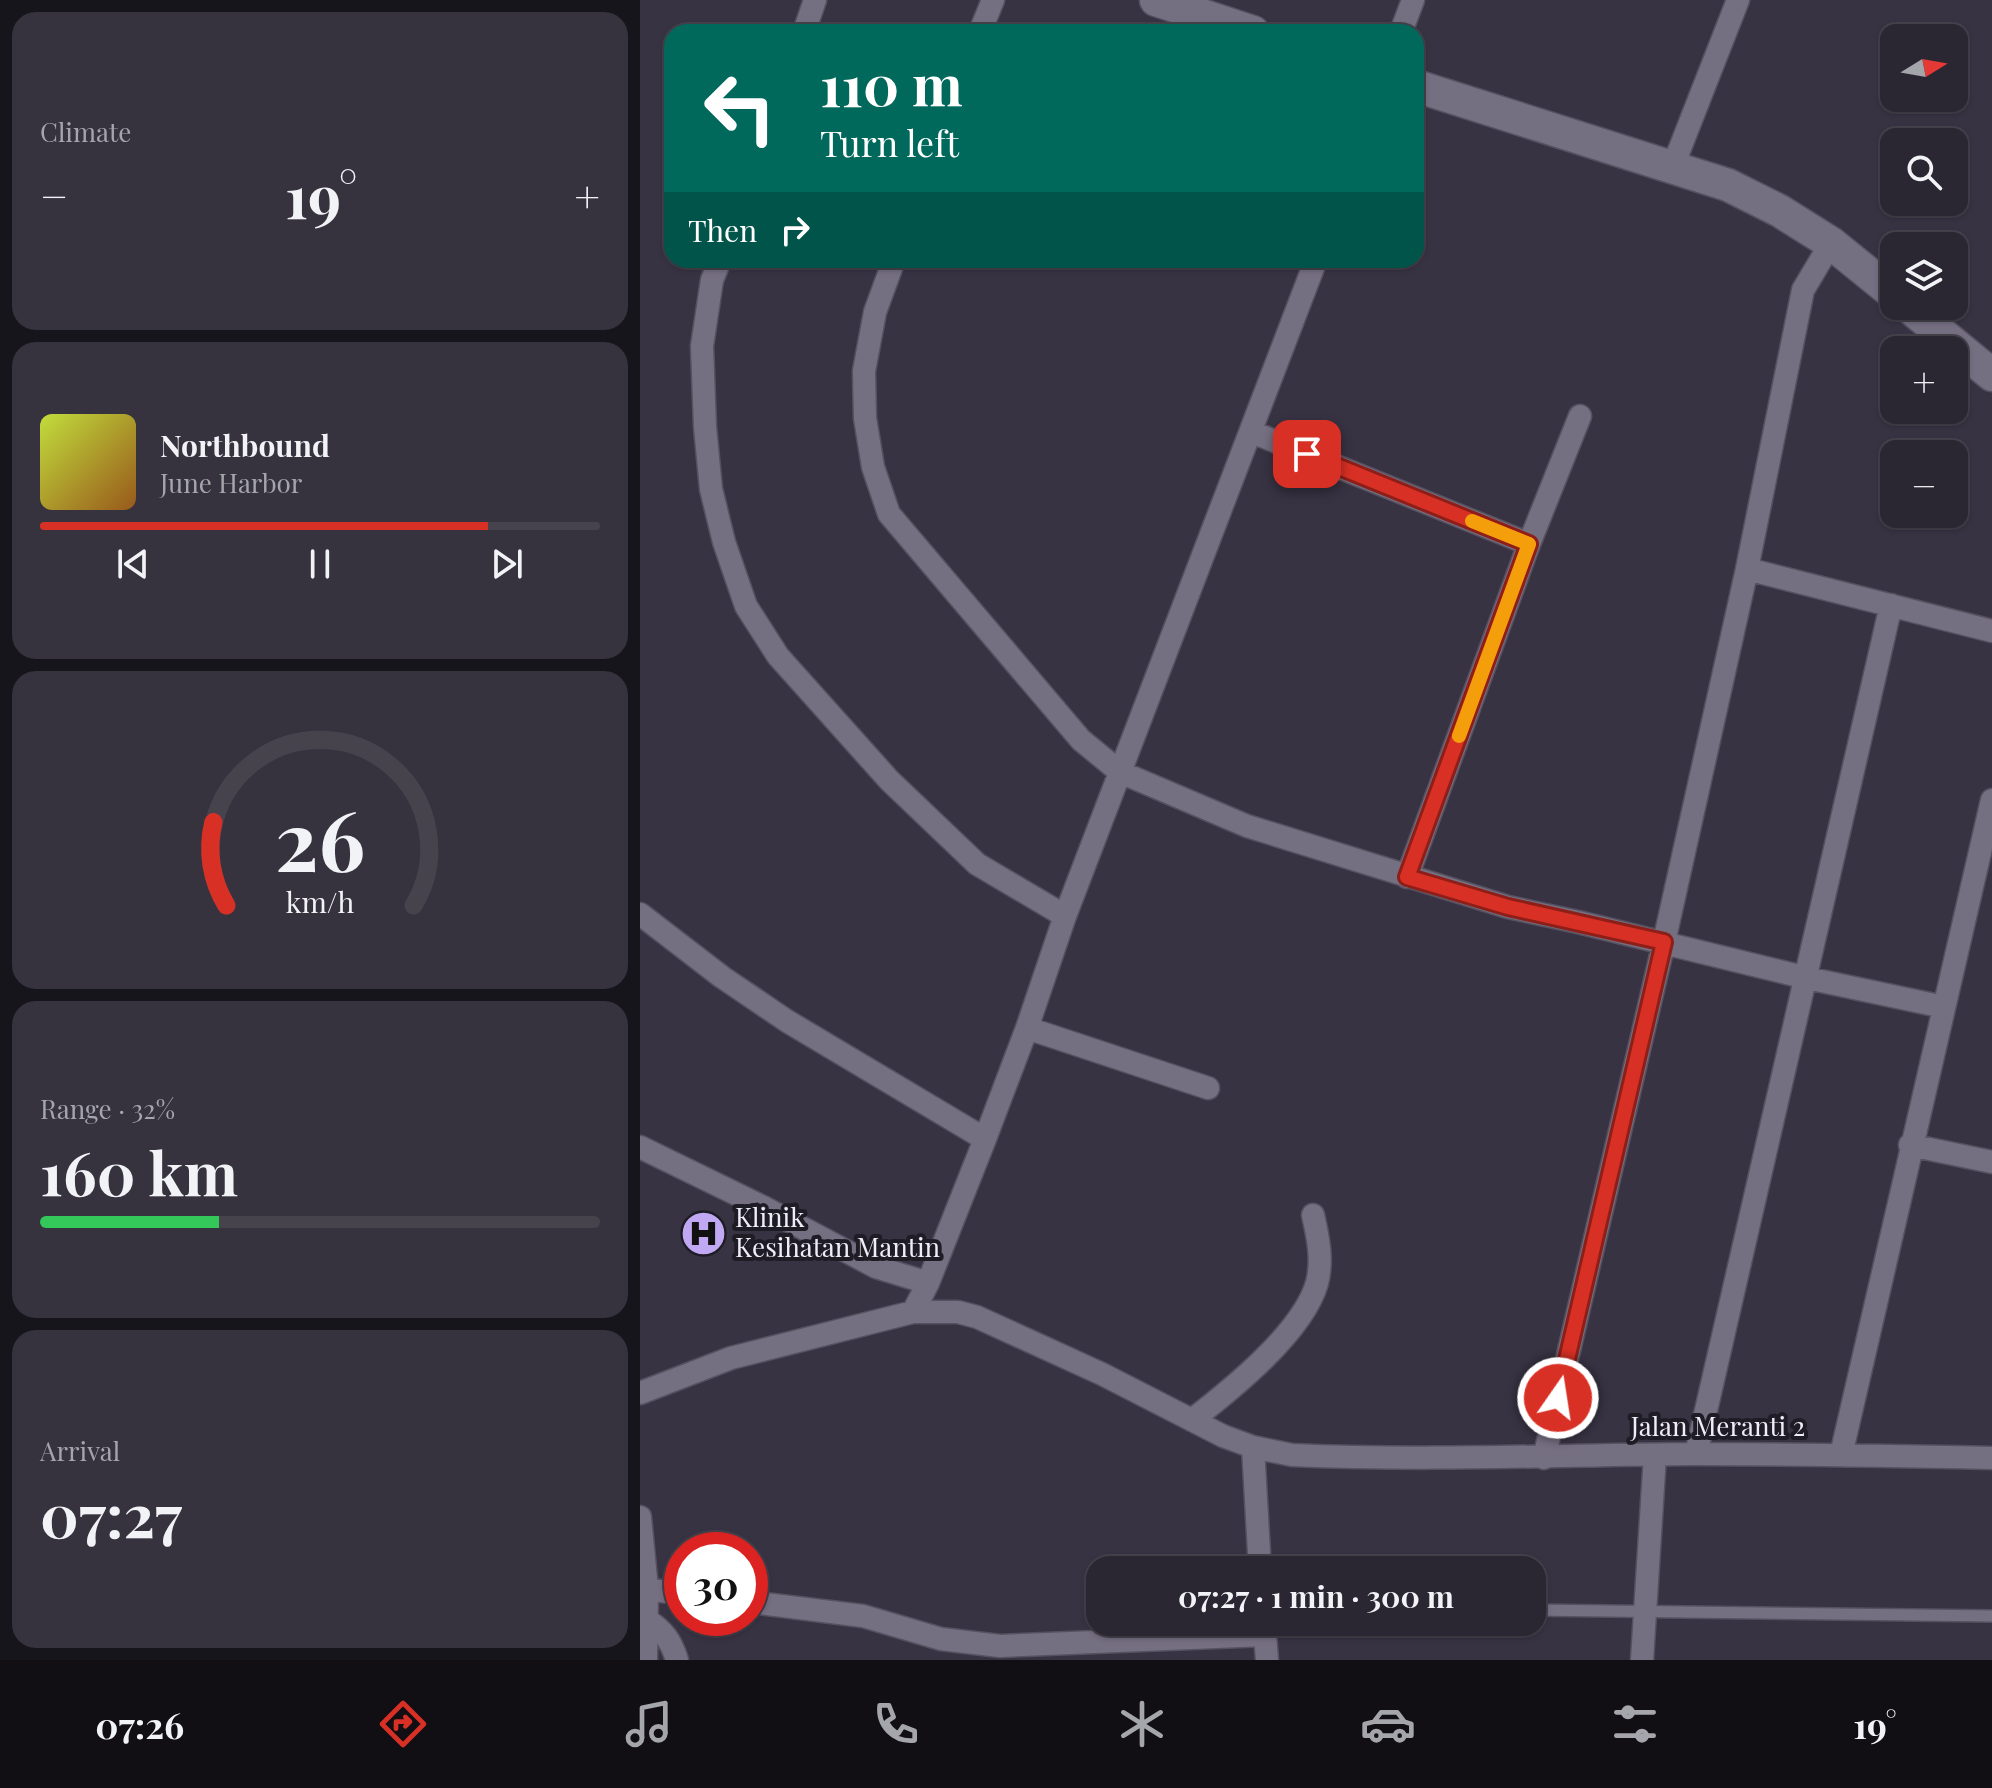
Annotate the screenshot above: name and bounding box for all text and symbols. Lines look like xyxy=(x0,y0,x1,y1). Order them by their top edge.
north arrow xyxy=(1880,24,1968,112)
map controls xyxy=(1880,24,1968,528)
text: 110 m xyxy=(820,46,963,121)
icon: left xyxy=(688,56,792,160)
text: Climate xyxy=(40,114,131,149)
text: Turn left xyxy=(820,118,959,166)
button: search xyxy=(1880,128,1968,216)
text: 19° xyxy=(285,154,358,234)
text: − xyxy=(40,165,68,224)
text: + xyxy=(574,165,600,224)
icon: right xyxy=(773,208,817,252)
text: Then xyxy=(688,210,757,250)
button: layers xyxy=(1880,232,1968,320)
button: + xyxy=(1880,336,1968,424)
pin xyxy=(1273,420,1341,488)
text: Northbound xyxy=(160,425,330,465)
icon: arrive xyxy=(1285,432,1329,476)
button: − xyxy=(1880,440,1968,528)
text: June Harbor xyxy=(160,465,302,500)
icon: previous xyxy=(111,542,155,586)
icon: pause xyxy=(298,542,342,586)
icon: next xyxy=(485,542,529,586)
text: 26 xyxy=(275,782,365,893)
text: km/h xyxy=(286,882,354,920)
text: Range · 32% xyxy=(40,1091,175,1126)
text: 160 km xyxy=(40,1131,238,1211)
place label: Klinik Kesihatan Mantin xyxy=(735,1199,941,1264)
hospital icon: Klinik Kesihatan Mantin xyxy=(680,1209,728,1257)
position arrow xyxy=(1516,1356,1600,1440)
street label: Jalan Meranti 2 xyxy=(1630,1408,1805,1443)
text: Arrival xyxy=(40,1433,120,1468)
text: 07:27 xyxy=(40,1473,182,1553)
speed limit sign: 30 xyxy=(664,1532,768,1636)
text: 07:27 · 1 min · 300 m xyxy=(1178,1576,1454,1616)
icon: directions xyxy=(375,1696,431,1752)
icon: music xyxy=(621,1696,677,1752)
icon: phone xyxy=(868,1696,924,1752)
icon: climate xyxy=(1114,1696,1170,1752)
icon: car xyxy=(1360,1696,1416,1752)
icon: filters xyxy=(1607,1696,1663,1752)
text: 07:26 xyxy=(95,1700,184,1748)
text: 19° xyxy=(1853,1700,1897,1748)

